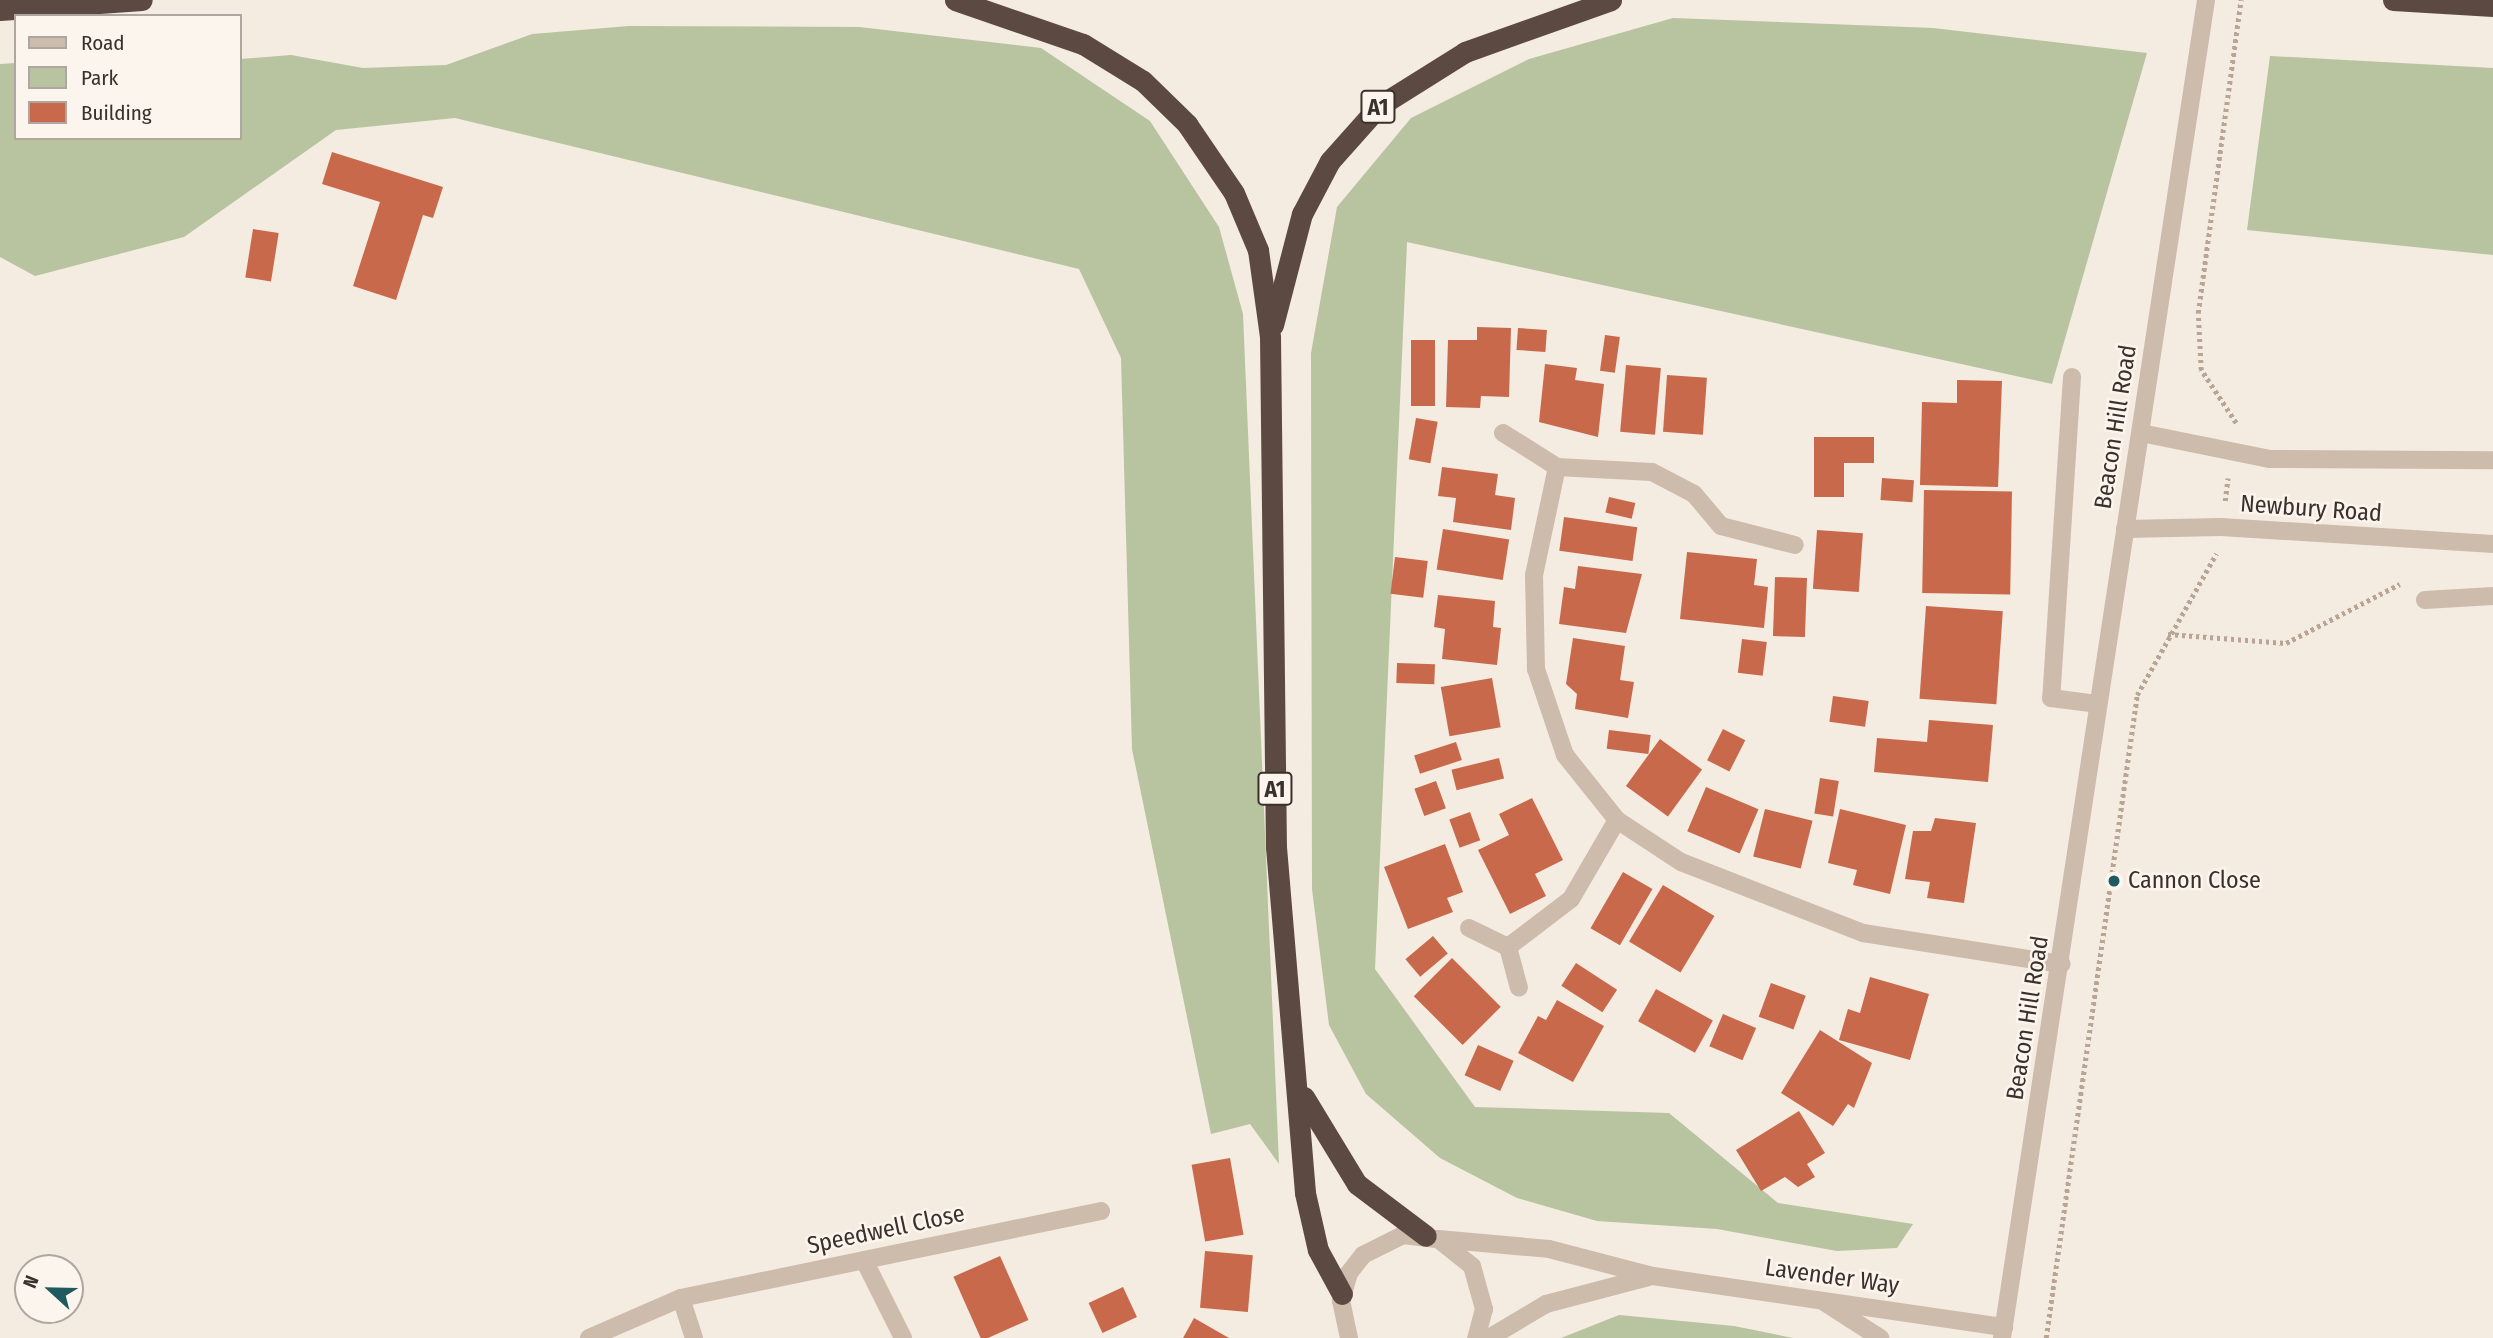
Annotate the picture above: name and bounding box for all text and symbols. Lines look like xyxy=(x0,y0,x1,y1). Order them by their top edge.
legend xyxy=(14,14,242,140)
text: Road xyxy=(81,30,125,56)
text: Park xyxy=(81,65,118,91)
road number: A1 xyxy=(1359,88,1397,127)
text: Building xyxy=(81,100,152,126)
street label: Beacon Hill Road xyxy=(2089,343,2143,511)
street label: Newbury Road xyxy=(2239,490,2383,528)
road number: A1 xyxy=(1256,769,1294,808)
place label: Cannon Close xyxy=(2128,867,2261,895)
marker: Cannon Close xyxy=(2106,873,2122,889)
street label: Beacon Hill Road xyxy=(2001,934,2055,1102)
street label: Speedwell Close xyxy=(805,1199,967,1261)
street label: Lavender Way xyxy=(1763,1253,1901,1301)
north arrow xyxy=(14,1254,84,1324)
text: N xyxy=(18,1272,44,1291)

